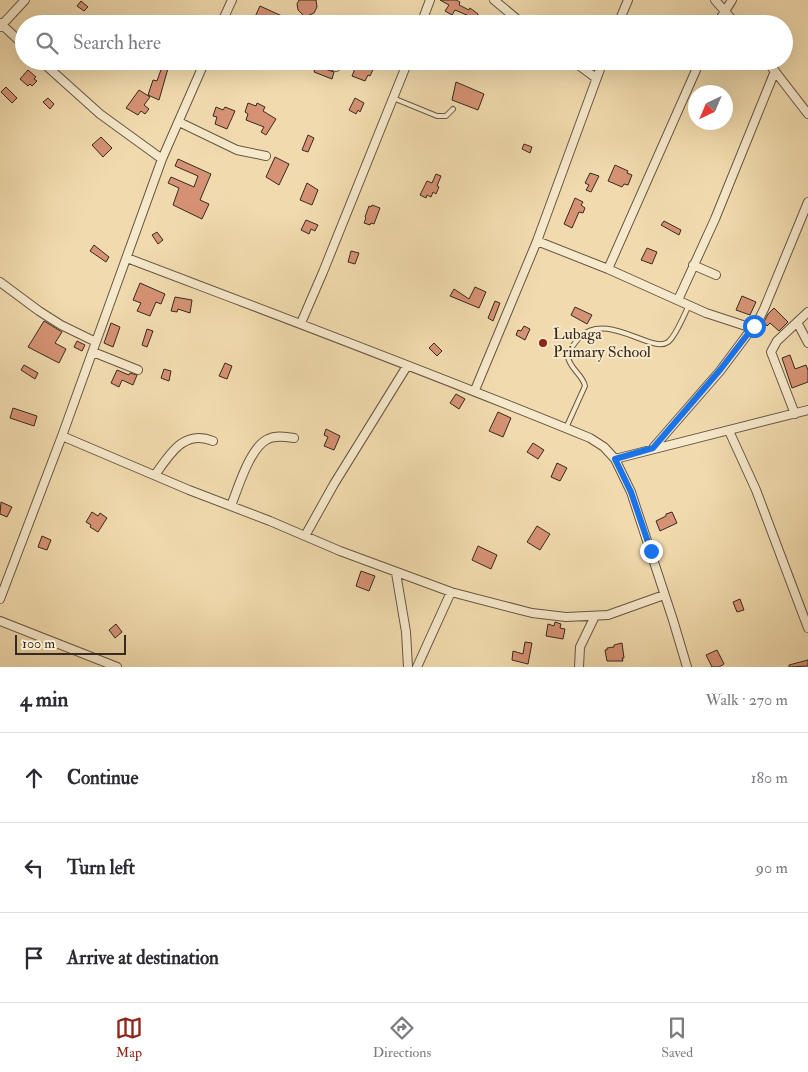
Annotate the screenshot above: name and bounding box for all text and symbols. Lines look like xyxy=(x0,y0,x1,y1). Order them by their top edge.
search box xyxy=(15,15,793,70)
icon: search xyxy=(33,29,61,57)
text: Search here xyxy=(73,31,161,55)
north arrow xyxy=(688,85,733,130)
route start xyxy=(743,315,766,338)
place label: Lubaga Primary School xyxy=(553,324,651,362)
marker: Lubaga Primary School xyxy=(537,337,549,349)
route end xyxy=(640,540,663,563)
scale bar xyxy=(15,632,126,655)
text: 100 m xyxy=(22,635,55,652)
text: 4 min xyxy=(20,686,68,713)
text: Walk · 270 m xyxy=(706,690,788,710)
icon: ahead xyxy=(20,764,48,792)
text: Continue xyxy=(67,766,138,790)
text: 180 m xyxy=(751,768,788,788)
icon: left xyxy=(20,854,48,882)
text: Turn left xyxy=(67,856,135,880)
text: 90 m xyxy=(756,858,788,878)
icon: arrive xyxy=(20,944,48,972)
text: Arrive at destination xyxy=(67,946,219,970)
tab: Map xyxy=(115,1014,143,1061)
tab: Directions xyxy=(373,1014,431,1061)
tab: Saved xyxy=(661,1014,693,1061)

